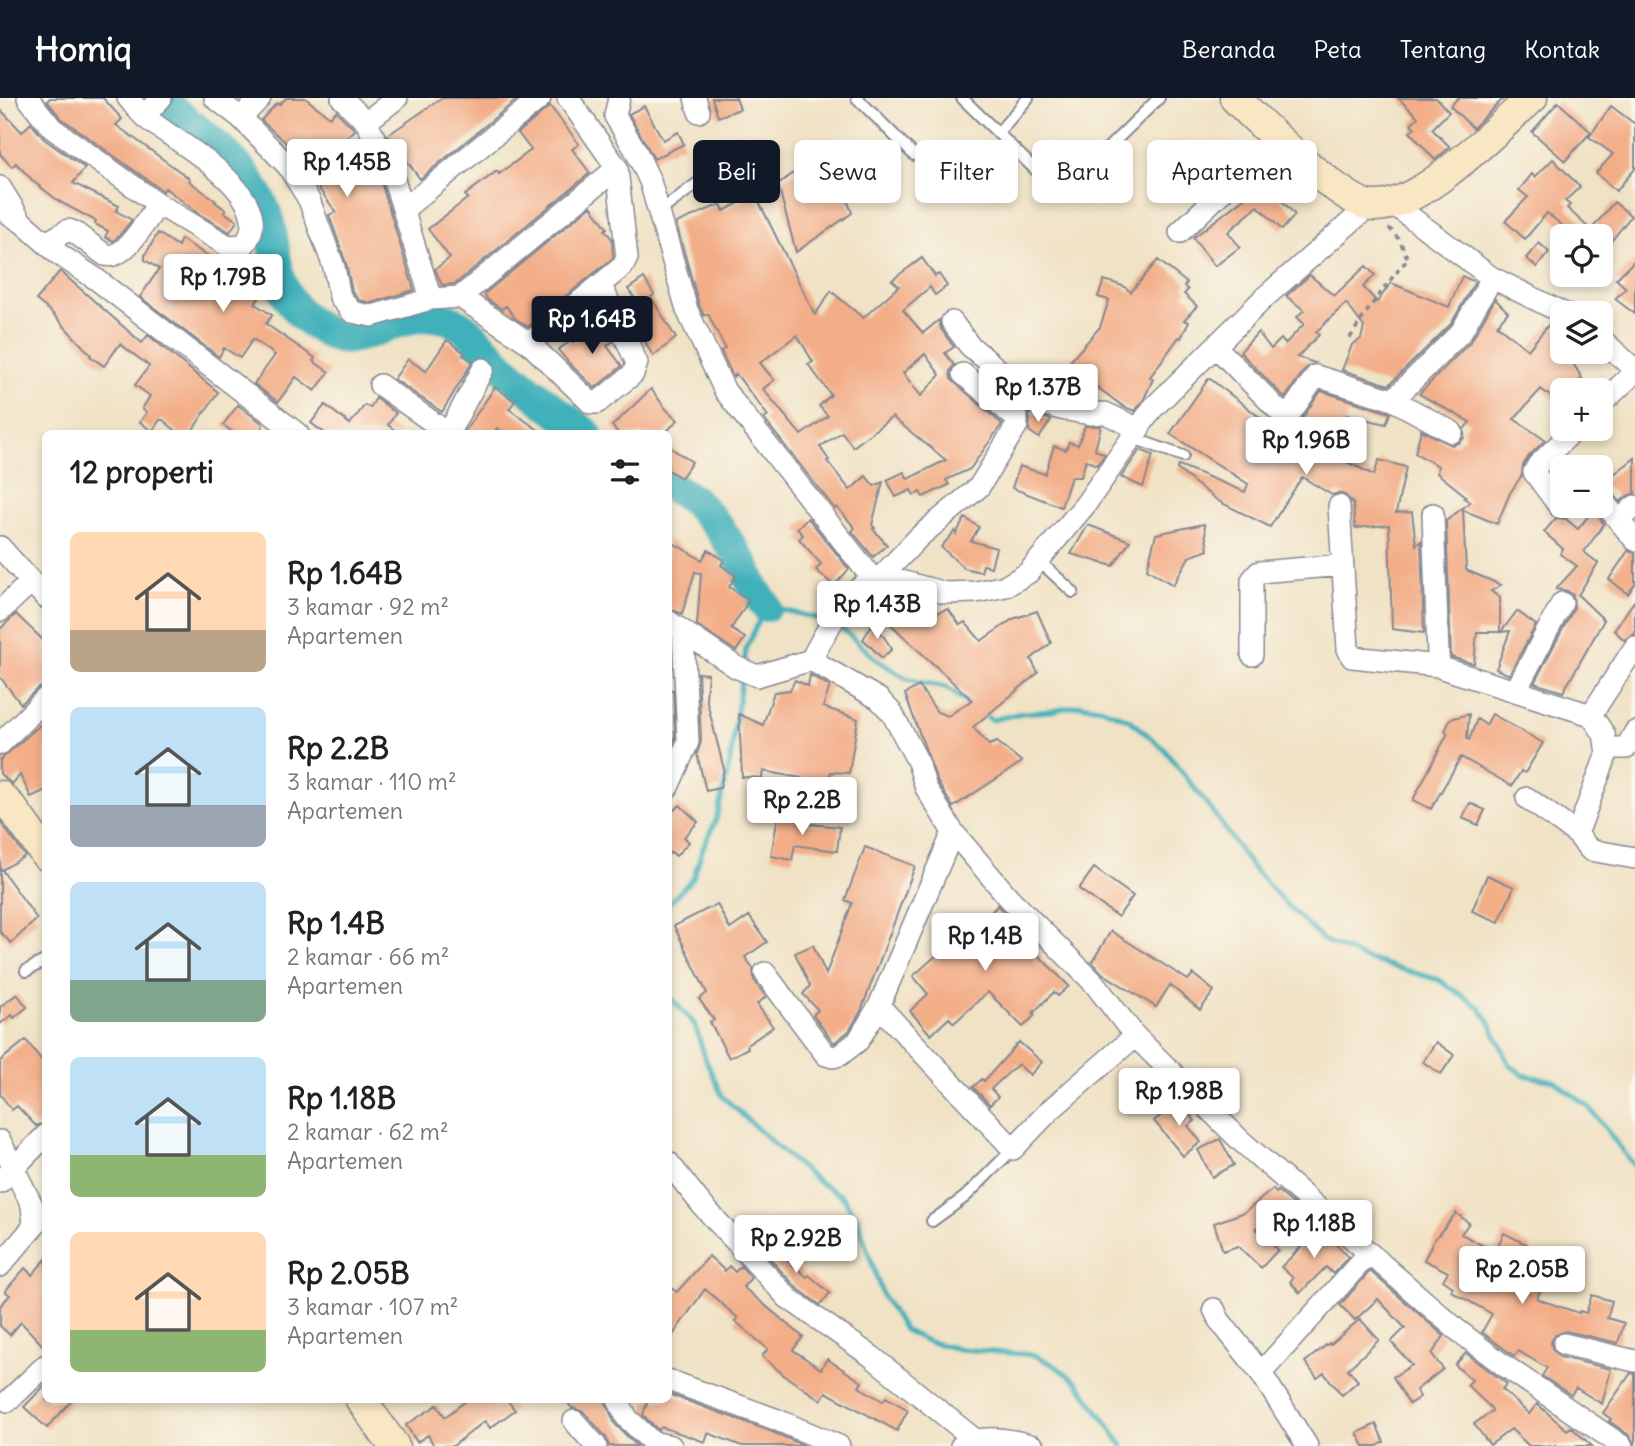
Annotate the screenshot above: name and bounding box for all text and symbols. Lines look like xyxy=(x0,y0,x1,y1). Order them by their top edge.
text: Homiq xyxy=(35,28,132,70)
text: Beranda xyxy=(1182,34,1275,64)
text: Peta xyxy=(1313,34,1362,64)
text: Tentang xyxy=(1400,34,1486,64)
text: Kontak xyxy=(1524,34,1600,64)
pin: Rp 1.45B xyxy=(275,140,419,199)
chip: Beli xyxy=(693,140,780,203)
chip: Sewa xyxy=(794,140,901,203)
chip: Filter xyxy=(915,140,1018,203)
chip: Baru xyxy=(1032,140,1133,203)
chip: Apartemen xyxy=(1147,140,1317,203)
text: Rp 1.45B xyxy=(303,147,391,176)
map controls xyxy=(1550,224,1613,518)
button: locate xyxy=(1550,224,1613,287)
pin: Rp 1.79B xyxy=(151,254,295,314)
text: Rp 1.79B xyxy=(180,262,266,291)
pin: Rp 1.64B xyxy=(520,296,664,356)
button: layers xyxy=(1550,301,1613,364)
text: Rp 1.64B xyxy=(548,304,636,333)
pin: Rp 1.37B xyxy=(966,364,1110,424)
text: Rp 1.37B xyxy=(995,372,1081,401)
button: + xyxy=(1550,378,1613,441)
pin: Rp 1.96B xyxy=(1234,418,1378,477)
text: Rp 1.96B xyxy=(1262,425,1350,454)
text: 12 properti xyxy=(70,453,214,491)
icon: filters xyxy=(606,453,644,491)
button: − xyxy=(1550,455,1613,518)
text: Rp 1.64B xyxy=(287,554,403,592)
icon: home xyxy=(126,560,210,644)
pin: Rp 1.43B xyxy=(805,582,949,641)
text: Rp 1.43B xyxy=(833,589,921,618)
text: 3 kamar · 92 m² xyxy=(287,592,449,621)
text: Apartemen xyxy=(287,621,403,650)
text: Rp 2.2B xyxy=(287,729,389,767)
icon: home xyxy=(126,735,210,819)
text: 3 kamar · 110 m² xyxy=(287,767,457,796)
pin: Rp 2.2B xyxy=(737,778,867,837)
text: Rp 2.2B xyxy=(763,785,841,814)
text: Apartemen xyxy=(287,796,403,825)
text: Rp 1.4B xyxy=(287,904,385,942)
icon: home xyxy=(126,910,210,994)
pin: Rp 1.4B xyxy=(920,914,1050,973)
text: Rp 1.4B xyxy=(947,921,1023,950)
text: 2 kamar · 66 m² xyxy=(287,942,449,971)
text: Apartemen xyxy=(287,971,403,1000)
pin: Rp 1.98B xyxy=(1107,1068,1251,1128)
text: Rp 1.98B xyxy=(1135,1076,1223,1105)
text: Rp 1.18B xyxy=(287,1079,396,1117)
icon: home xyxy=(126,1085,210,1169)
text: 2 kamar · 62 m² xyxy=(287,1117,449,1146)
text: Apartemen xyxy=(287,1146,403,1175)
pin: Rp 1.18B xyxy=(1242,1200,1386,1260)
text: Rp 1.18B xyxy=(1272,1208,1356,1237)
pin: Rp 2.92B xyxy=(724,1216,868,1275)
text: Rp 2.92B xyxy=(750,1223,842,1252)
pin: Rp 2.05B xyxy=(1450,1246,1594,1306)
text: Rp 2.05B xyxy=(287,1254,410,1292)
text: Rp 2.05B xyxy=(1475,1254,1569,1283)
icon: home xyxy=(126,1260,210,1344)
text: 3 kamar · 107 m² xyxy=(287,1292,458,1321)
text: Apartemen xyxy=(287,1321,403,1350)

